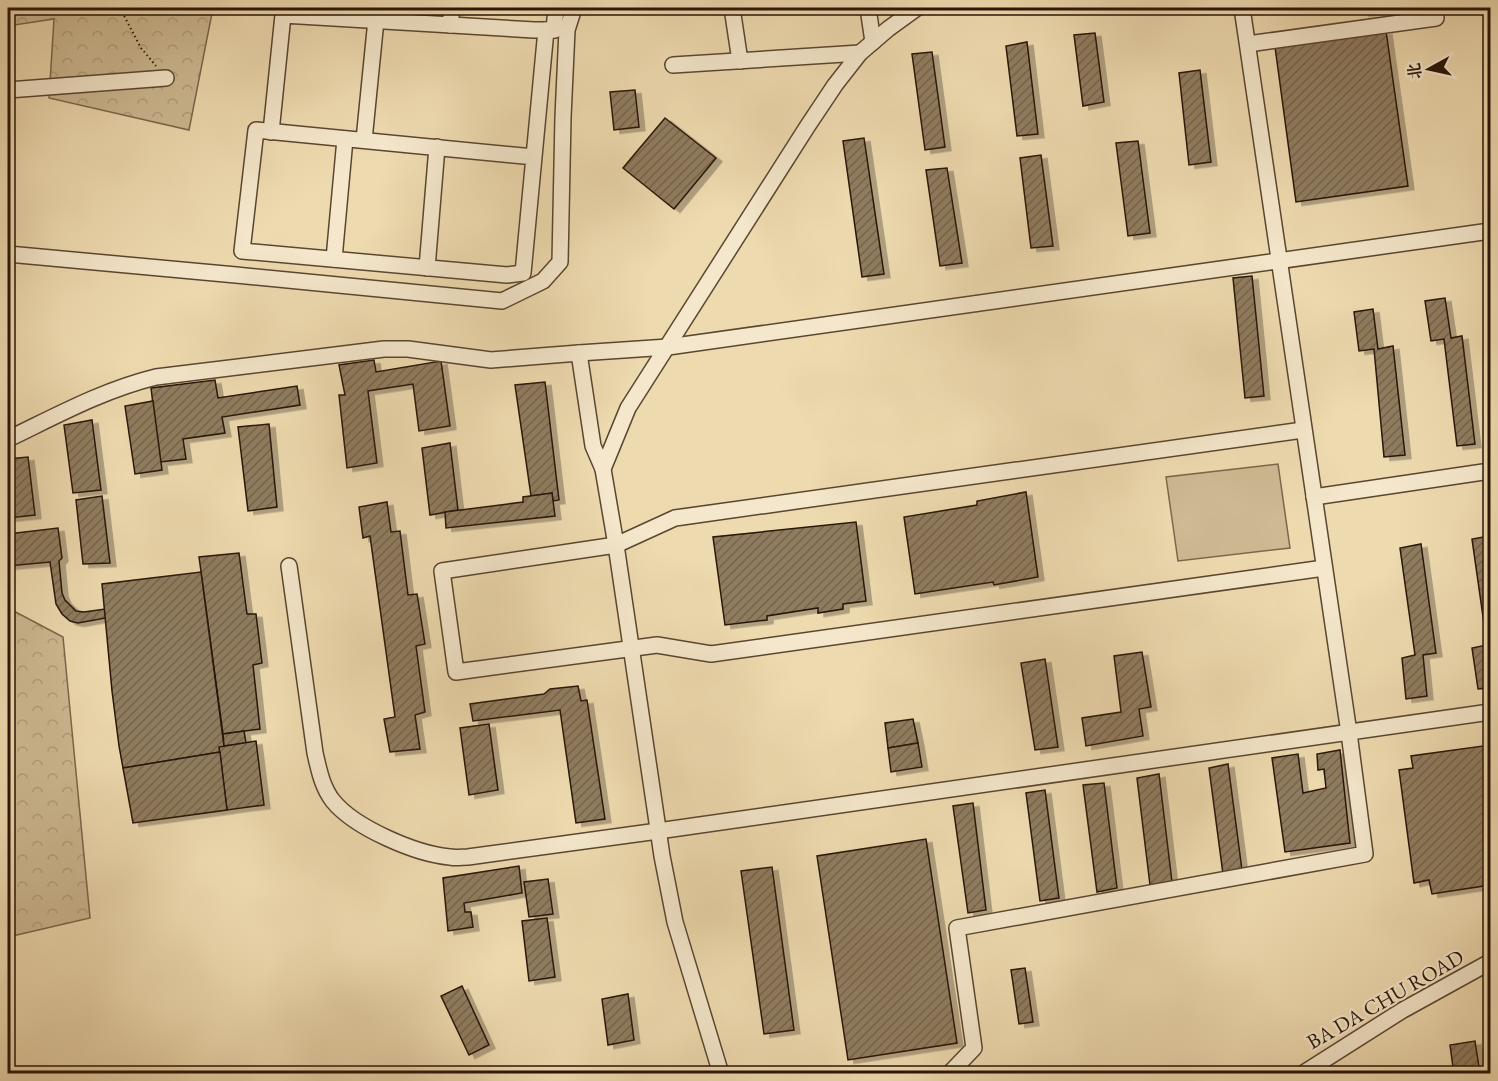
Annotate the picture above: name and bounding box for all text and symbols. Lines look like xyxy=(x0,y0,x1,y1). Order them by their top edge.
north arrow xyxy=(1399,39,1459,99)
text: 北 xyxy=(1403,62,1426,80)
street label: BA DA CHU ROAD xyxy=(1301,943,1469,1055)

